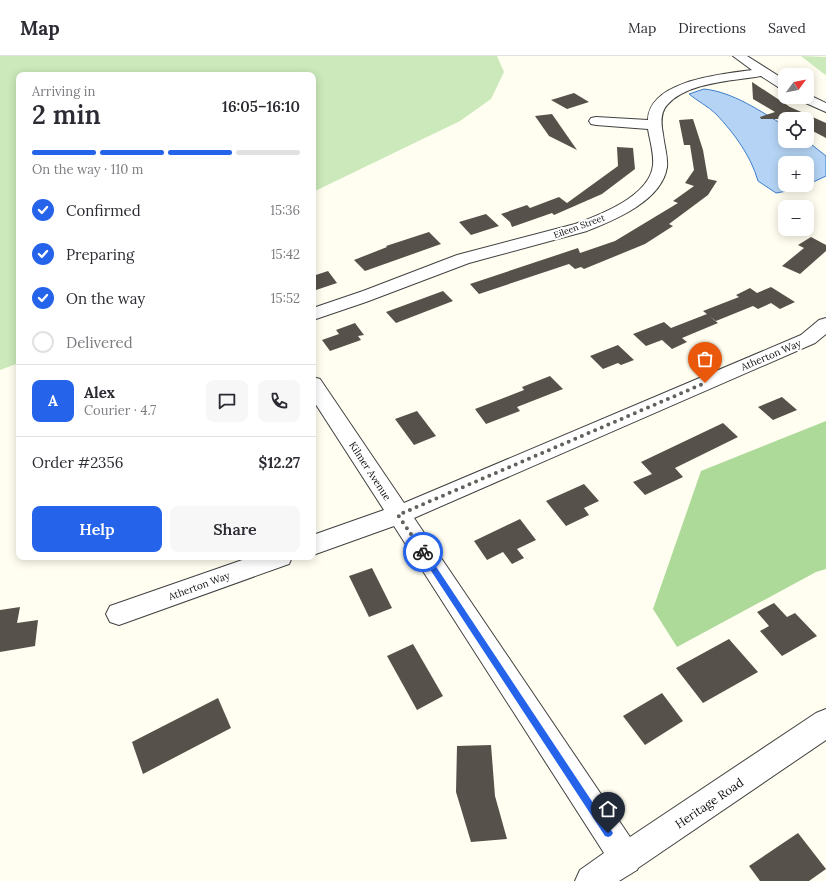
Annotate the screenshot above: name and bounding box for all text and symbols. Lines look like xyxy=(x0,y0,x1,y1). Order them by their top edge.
text: Map xyxy=(20,16,60,40)
text: Map xyxy=(628,19,656,37)
text: Directions xyxy=(678,19,746,37)
text: Saved xyxy=(768,19,806,37)
north arrow xyxy=(778,68,814,104)
map controls xyxy=(778,68,814,236)
text: Arriving in xyxy=(32,83,95,100)
text: 16:05–16:10 xyxy=(222,97,300,116)
text: 2 min xyxy=(32,98,101,131)
button: locate xyxy=(778,112,814,148)
button: + xyxy=(778,156,814,192)
text: On the way · 110 m xyxy=(32,161,143,178)
icon: check xyxy=(32,199,54,221)
button: − xyxy=(778,200,814,236)
text: Confirmed xyxy=(66,201,141,220)
text: 15:36 xyxy=(270,202,300,219)
street label: Eileen Street xyxy=(552,211,607,240)
icon: check xyxy=(32,243,54,265)
text: Preparing xyxy=(66,245,134,264)
text: 15:42 xyxy=(271,246,300,263)
icon: check xyxy=(32,287,54,309)
text: On the way xyxy=(66,289,145,308)
text: 15:52 xyxy=(271,290,300,307)
text: Delivered xyxy=(66,333,133,352)
street label: Atherton Way xyxy=(738,336,804,374)
pin xyxy=(688,342,722,383)
icon: bag xyxy=(694,348,716,370)
button: chat xyxy=(206,380,248,422)
button: phone xyxy=(258,380,300,422)
text: Alex xyxy=(84,383,115,402)
text: A xyxy=(48,391,58,410)
text: Courier · 4.7 xyxy=(84,402,156,419)
street label: Kilmer Avenue xyxy=(346,439,394,503)
text: Order #2356 xyxy=(32,453,123,472)
text: $12.27 xyxy=(259,453,300,472)
button: Help xyxy=(32,506,162,552)
button: Share xyxy=(170,506,300,552)
courier xyxy=(403,532,443,572)
icon: bike xyxy=(412,541,434,563)
street label: Atherton Way xyxy=(166,569,232,603)
street label: Heritage Road xyxy=(672,775,746,831)
pin xyxy=(591,792,625,833)
icon: home xyxy=(597,798,619,820)

